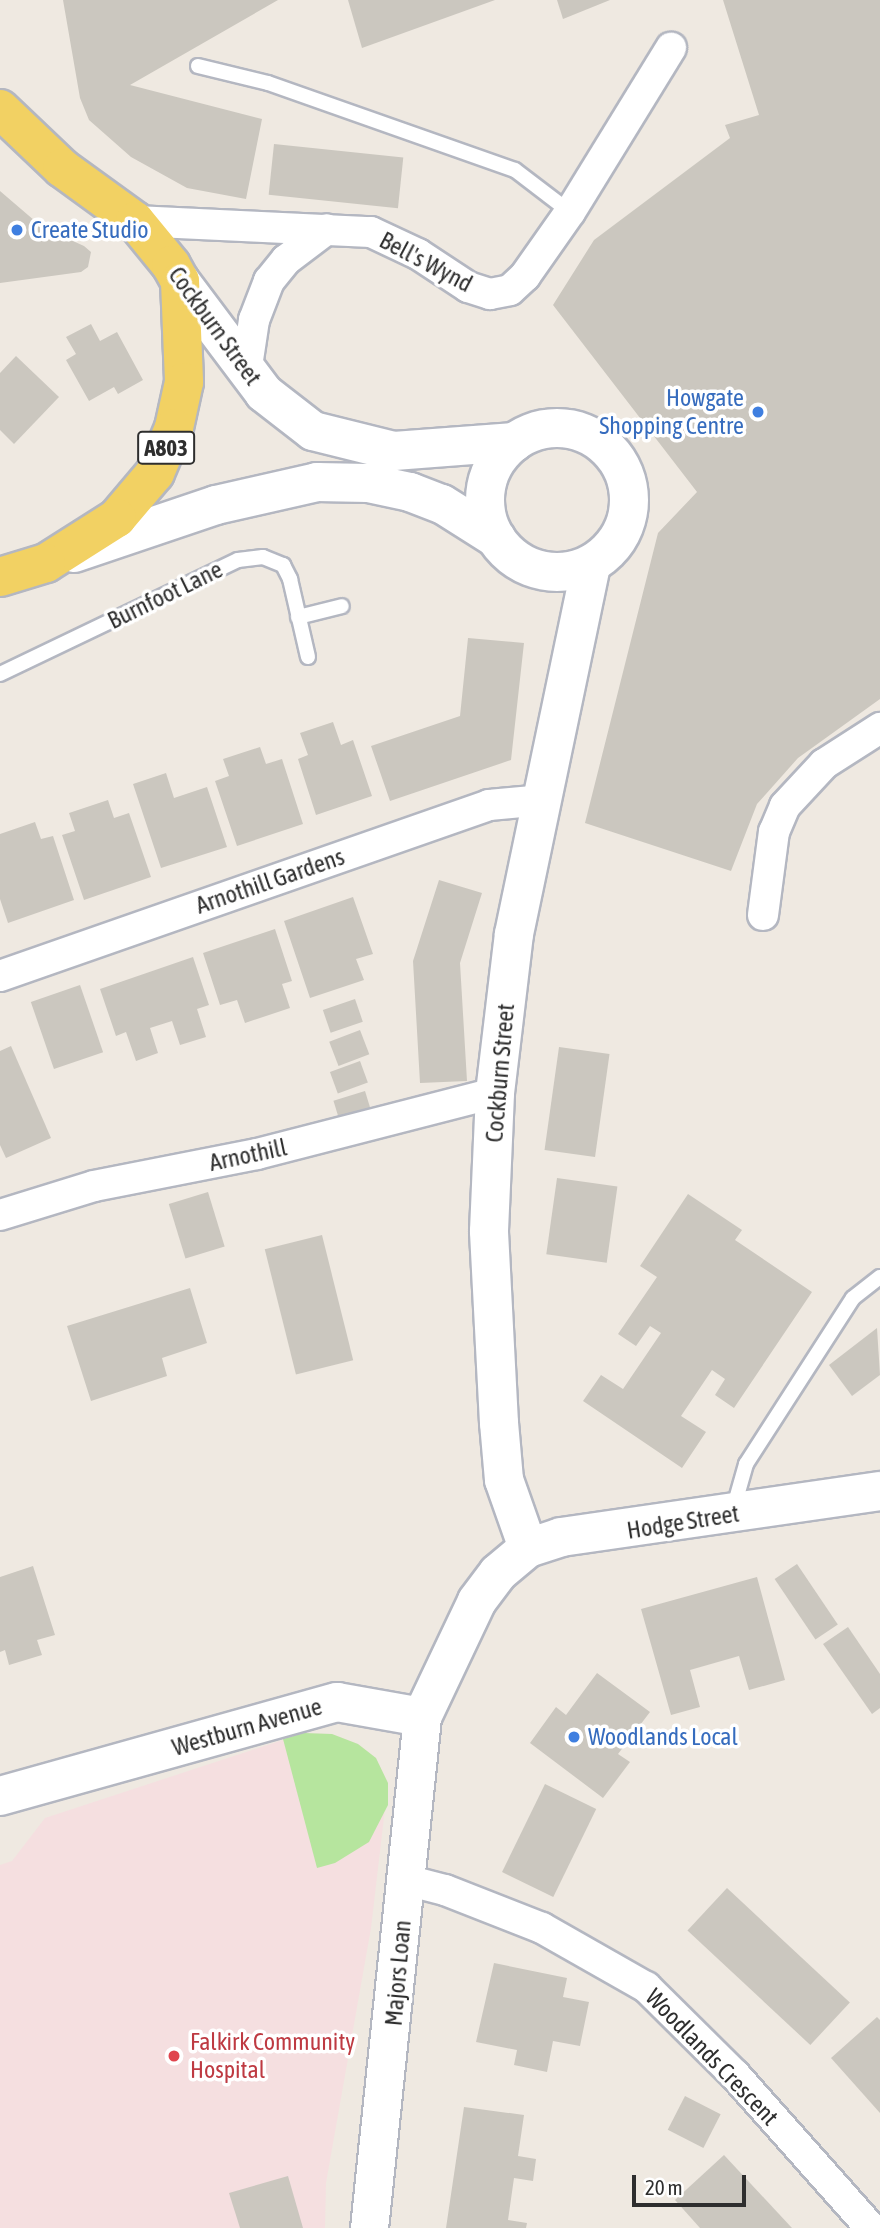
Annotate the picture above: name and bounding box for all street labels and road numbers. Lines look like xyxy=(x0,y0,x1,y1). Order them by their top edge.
street label: Bell's Wynd xyxy=(375,226,477,298)
street label: Cockburn Street xyxy=(162,261,268,391)
road number: A803 xyxy=(136,428,196,468)
street label: Burnfoot Lane xyxy=(103,555,227,635)
street label: Arnothill Gardens xyxy=(192,842,348,920)
street label: Cockburn Street xyxy=(480,1002,520,1144)
street label: Arnothill xyxy=(207,1133,289,1177)
street label: Hodge Street xyxy=(625,1499,741,1545)
street label: Westburn Avenue xyxy=(169,1692,325,1762)
street label: Majors Loan xyxy=(379,1919,417,2027)
street label: Woodlands Crescent xyxy=(640,1983,784,2131)

